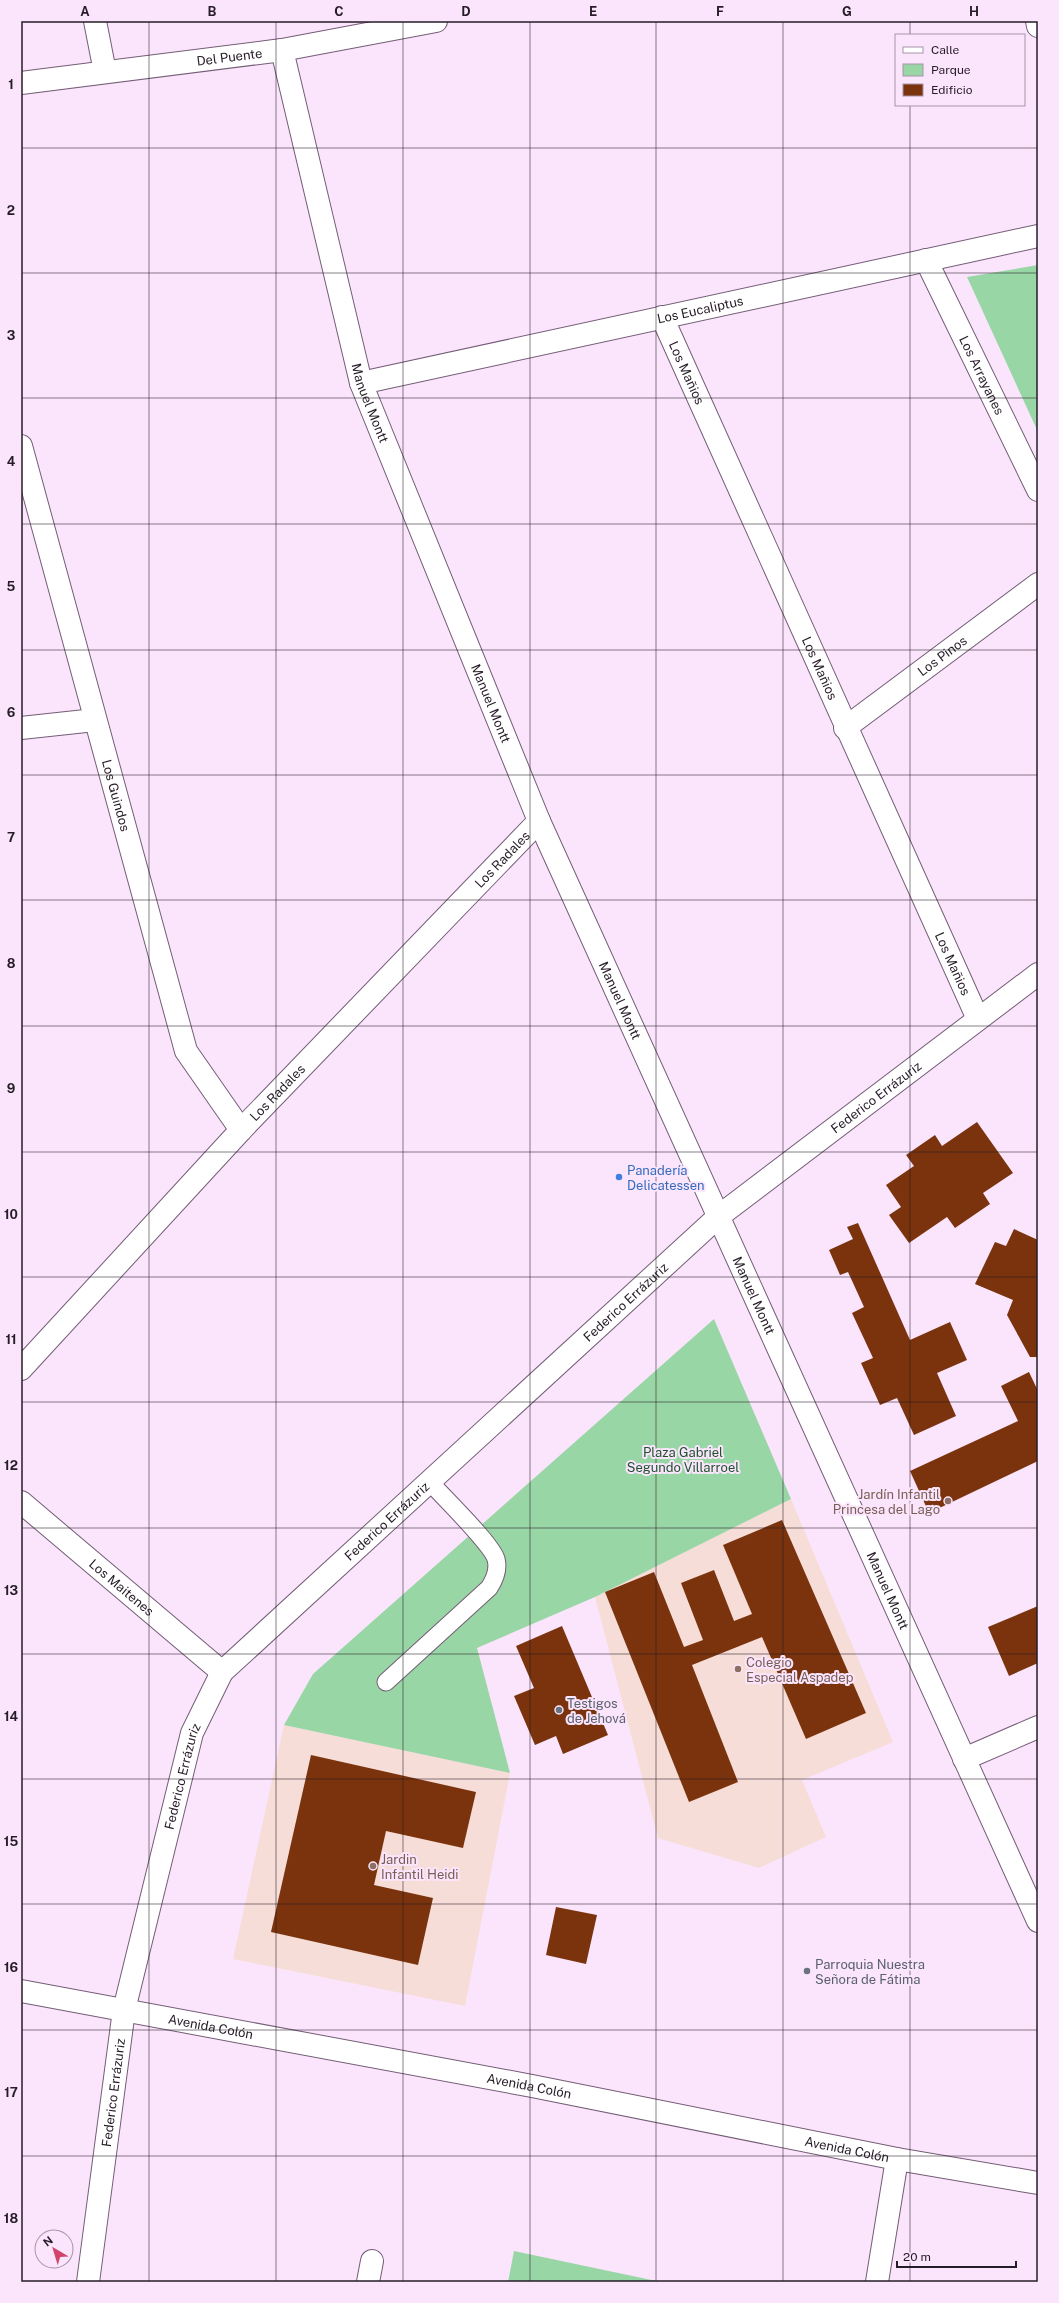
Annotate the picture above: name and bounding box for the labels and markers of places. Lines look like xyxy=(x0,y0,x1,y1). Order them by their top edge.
place label: Panadería Delicatessen xyxy=(627,1163,705,1193)
marker: Panadería Delicatessen xyxy=(614,1172,624,1182)
place label: Jardín Infantil Princesa del Lago xyxy=(833,1487,940,1517)
marker: Jardín Infantil Princesa del Lago xyxy=(943,1496,953,1506)
place label: Colegio Especial Aspadep xyxy=(746,1655,854,1685)
marker: Colegio Especial Aspadep xyxy=(733,1664,743,1674)
place label: Testigos de Jehová xyxy=(567,1696,626,1726)
marker: Testigos de Jehová xyxy=(554,1705,564,1715)
place label: Jardin Infantil Heidi xyxy=(381,1852,459,1882)
marker: Jardin Infantil Heidi xyxy=(368,1861,378,1871)
place label: Parroquia Nuestra Señora de Fátima xyxy=(815,1957,925,1987)
marker: Parroquia Nuestra Señora de Fátima xyxy=(802,1966,812,1976)

